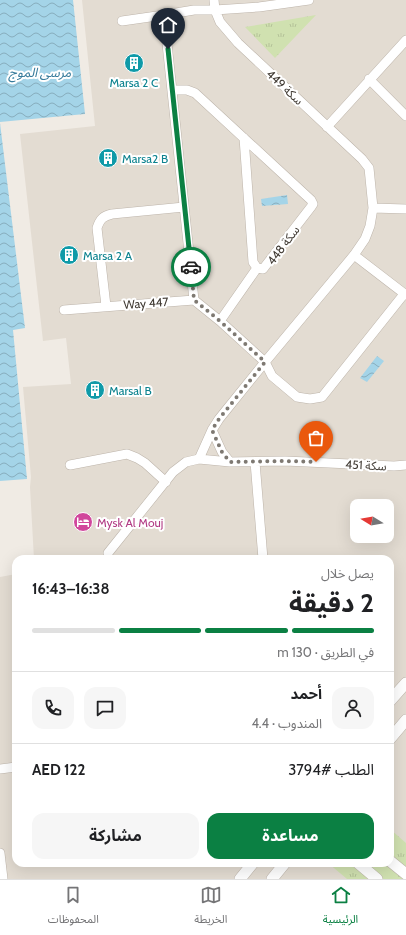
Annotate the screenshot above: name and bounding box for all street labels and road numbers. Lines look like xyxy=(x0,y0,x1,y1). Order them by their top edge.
street label: سكة 449 xyxy=(264,66,306,108)
street label: سكة 448 xyxy=(263,222,303,268)
street label: Way 447 xyxy=(123,294,169,312)
street label: سكة 451 xyxy=(345,456,387,474)

